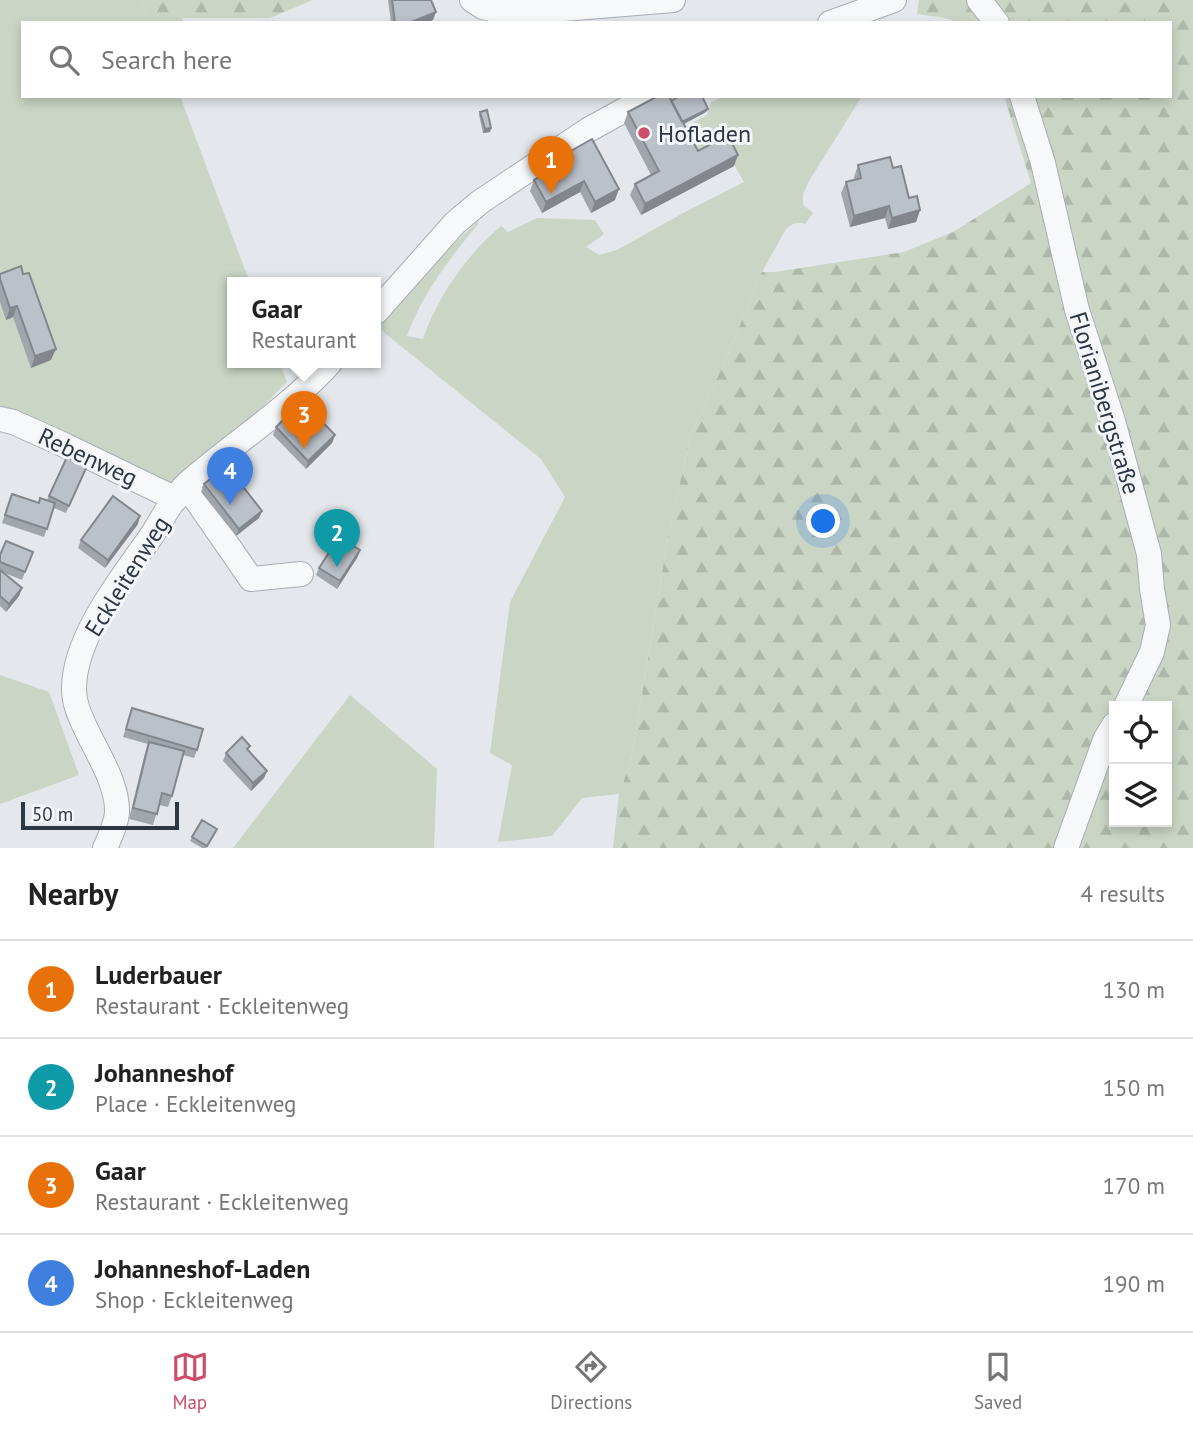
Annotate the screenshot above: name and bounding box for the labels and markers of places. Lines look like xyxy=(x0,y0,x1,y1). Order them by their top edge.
place label: Hofladen xyxy=(658,118,751,149)
marker: Hofladen xyxy=(636,125,652,141)
pin: 1 xyxy=(528,136,574,194)
pin: 3 xyxy=(281,391,327,449)
pin: 4 xyxy=(207,447,253,505)
pin: 2 xyxy=(314,509,360,567)

